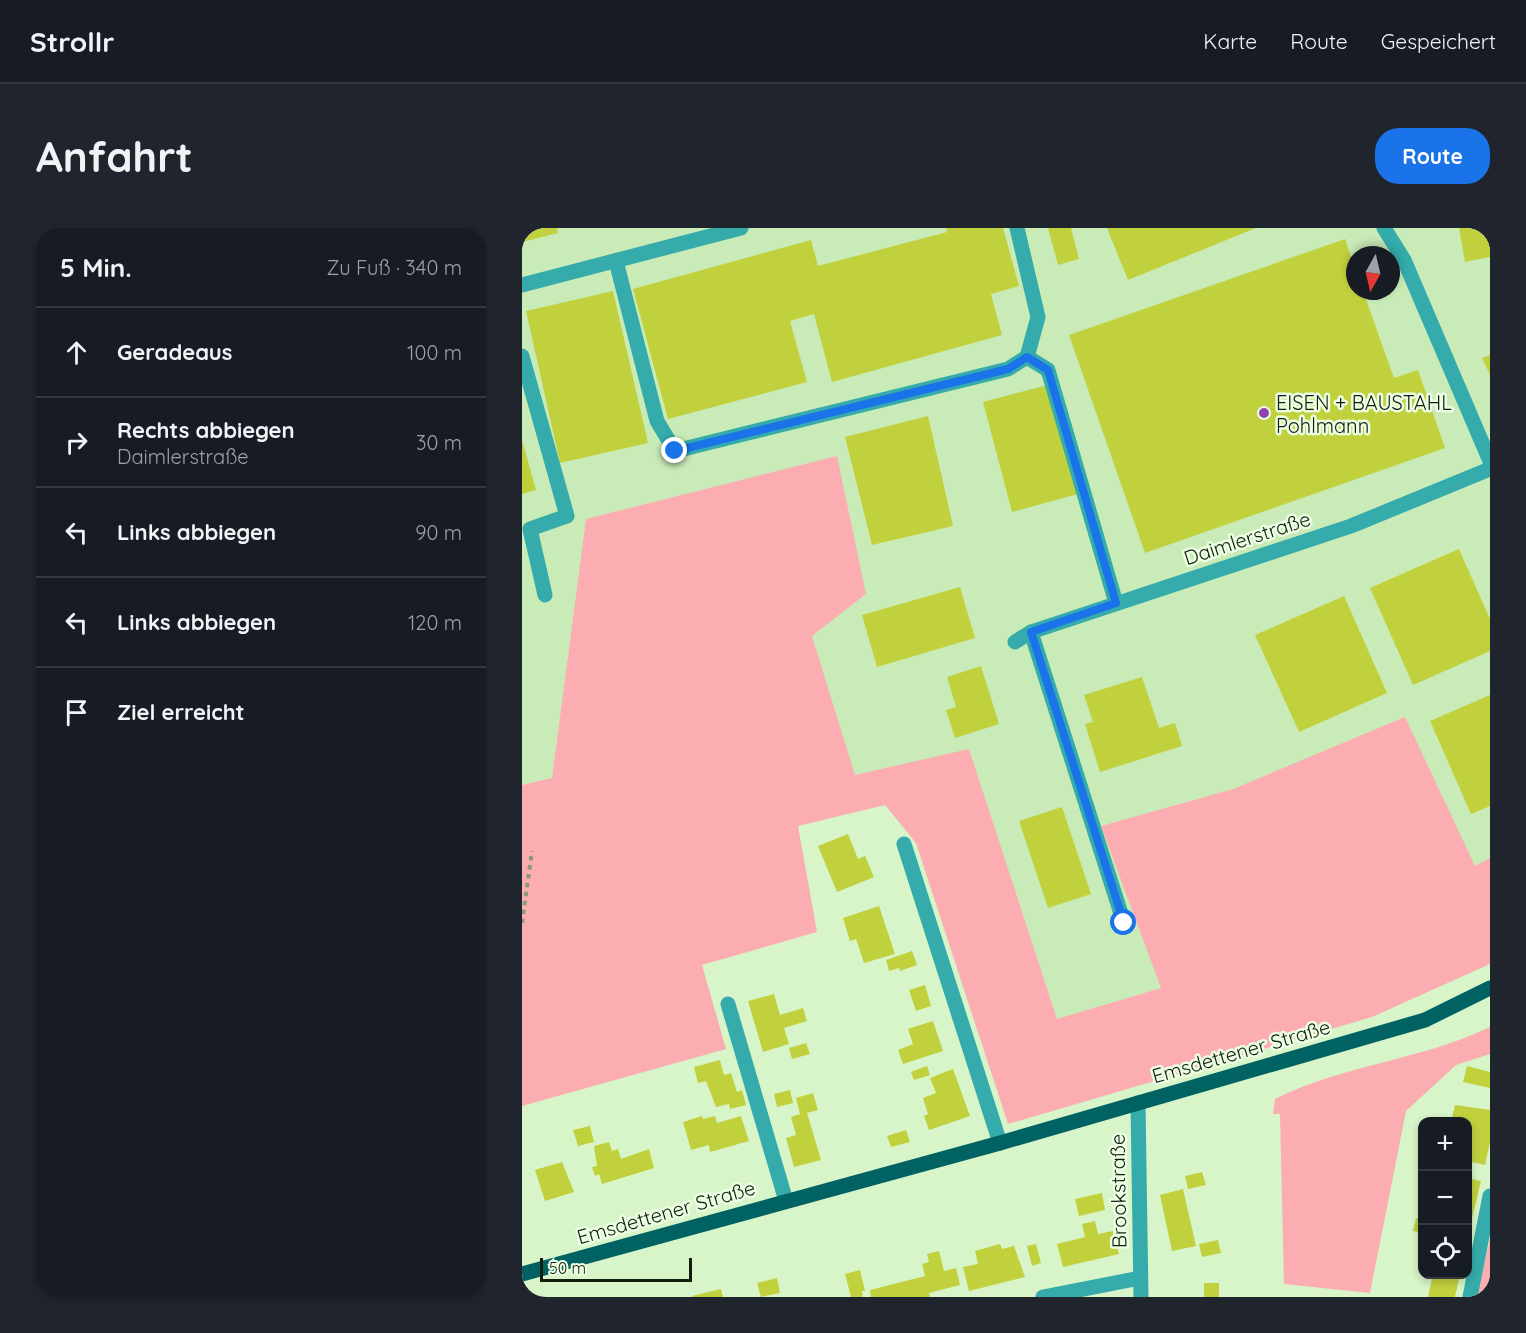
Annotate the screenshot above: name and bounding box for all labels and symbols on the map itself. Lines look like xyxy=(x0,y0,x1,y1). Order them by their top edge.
north arrow xyxy=(1346,246,1400,300)
place label: EISEN + BAUSTAHL Pohlmann xyxy=(1276,390,1452,438)
marker: EISEN + BAUSTAHL Pohlmann xyxy=(1257,406,1271,420)
route end xyxy=(661,437,687,463)
street label: Daimlerstraße xyxy=(1181,506,1313,570)
route start xyxy=(1110,909,1136,935)
street label: Emsdettener Straße xyxy=(1149,1014,1333,1088)
street label: Brookstraße xyxy=(1105,1134,1131,1248)
street label: Emsdettener Straße xyxy=(574,1175,758,1249)
scale bar xyxy=(540,1255,692,1282)

